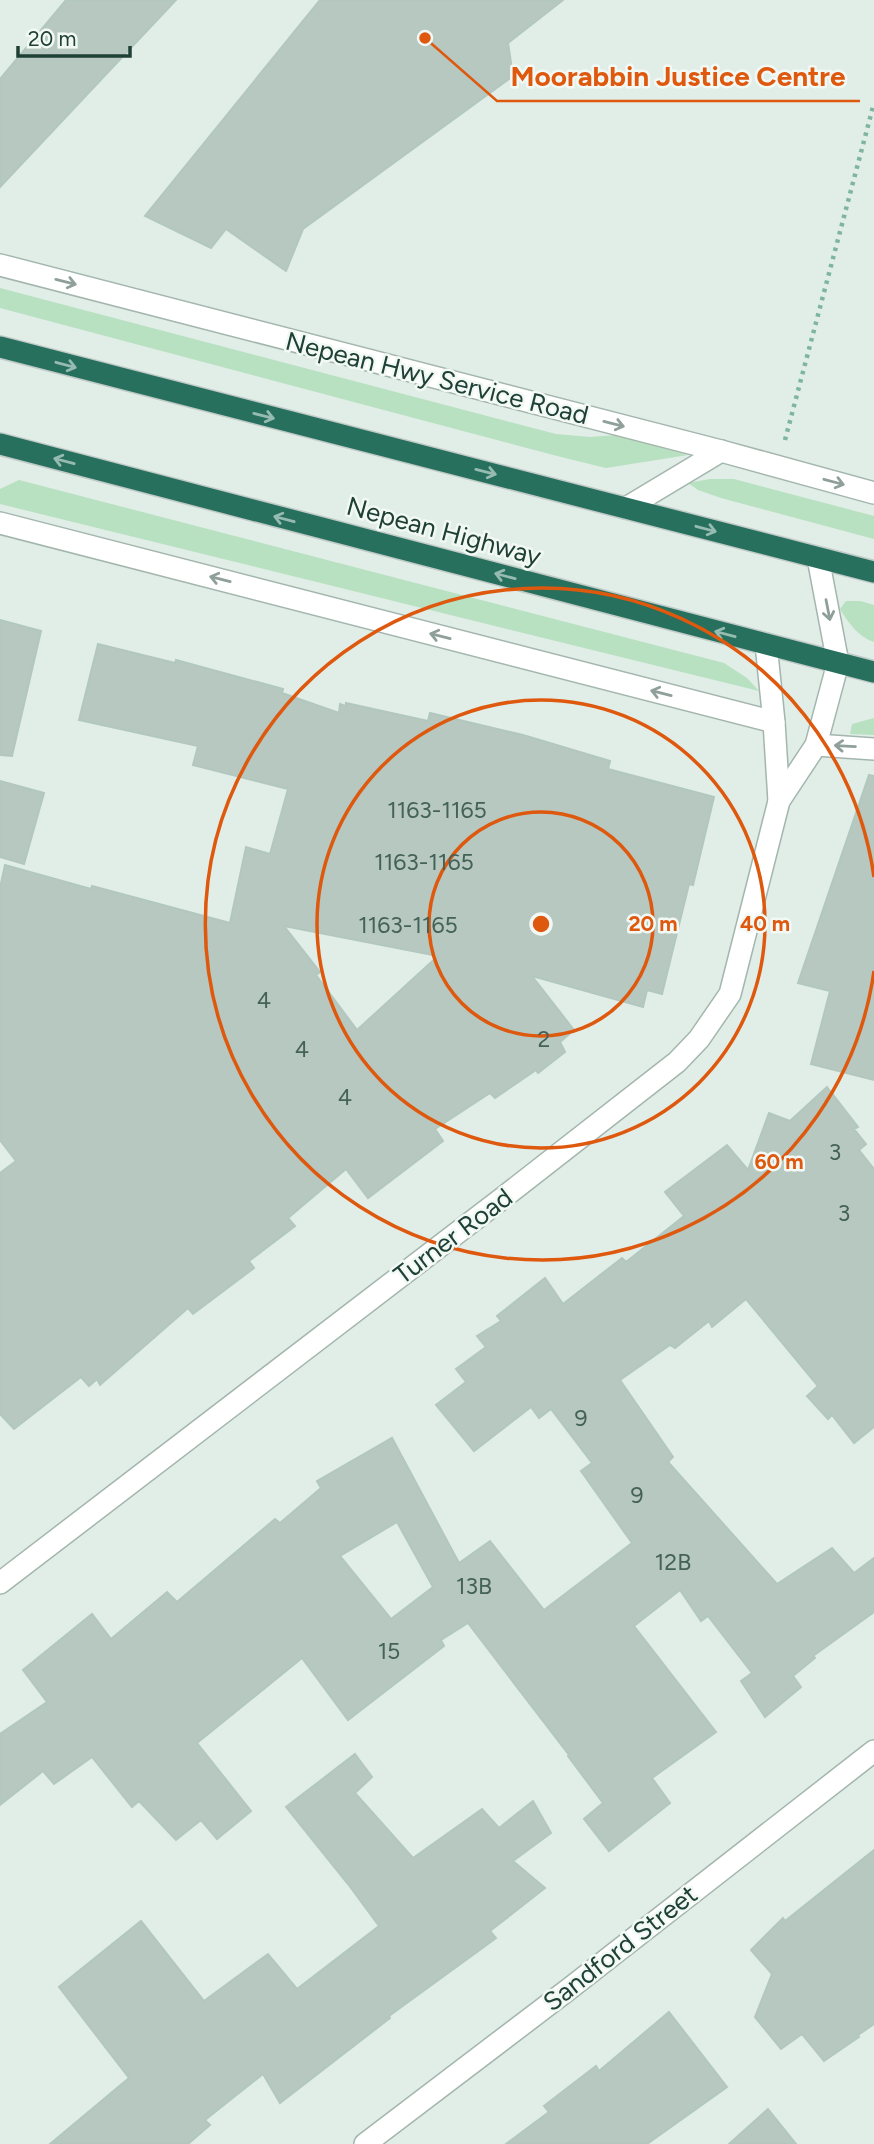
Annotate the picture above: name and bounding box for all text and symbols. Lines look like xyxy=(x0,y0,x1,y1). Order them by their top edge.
scale bar xyxy=(18,14,130,58)
text: 20 m xyxy=(28,26,76,51)
callout: Moorabbin Justice Centre xyxy=(497,52,860,101)
text: Moorabbin Justice Centre xyxy=(511,59,845,93)
one-way arrow xyxy=(54,276,77,289)
street label: Nepean Hwy Service Road xyxy=(282,325,592,431)
one-way arrow xyxy=(54,359,77,372)
one-way arrow xyxy=(252,410,275,423)
one-way arrow xyxy=(602,418,625,431)
one-way arrow xyxy=(53,454,76,467)
one-way arrow xyxy=(474,466,497,479)
one-way arrow xyxy=(822,476,845,489)
street label: Nepean Highway xyxy=(343,490,545,572)
one-way arrow xyxy=(274,512,296,525)
one-way arrow xyxy=(694,523,717,536)
one-way arrow xyxy=(494,569,516,582)
one-way arrow xyxy=(209,572,232,585)
one-way arrow xyxy=(822,598,835,621)
one-way arrow xyxy=(714,627,736,640)
one-way arrow xyxy=(430,629,452,642)
one-way arrow xyxy=(650,686,673,699)
one-way arrow xyxy=(834,740,857,753)
house number: 1163-1165 xyxy=(387,796,487,824)
house number: 1163-1165 xyxy=(374,848,474,876)
house number: 1163-1165 xyxy=(358,911,458,939)
text: 20 m xyxy=(628,911,678,936)
text: 40 m xyxy=(740,911,790,936)
centre of rings xyxy=(529,912,553,936)
house number: 4 xyxy=(257,986,271,1014)
house number: 2 xyxy=(538,1025,550,1053)
house number: 4 xyxy=(295,1035,309,1063)
house number: 4 xyxy=(338,1083,352,1111)
house number: 3 xyxy=(829,1138,841,1166)
text: 60 m xyxy=(754,1149,804,1174)
street label: Turner Road xyxy=(387,1181,519,1291)
house number: 3 xyxy=(838,1199,850,1227)
house number: 9 xyxy=(574,1404,588,1432)
house number: 9 xyxy=(630,1481,644,1509)
house number: 12B xyxy=(655,1548,691,1576)
house number: 13B xyxy=(456,1572,492,1600)
house number: 15 xyxy=(378,1637,400,1665)
street label: Sandford Street xyxy=(537,1878,704,2018)

